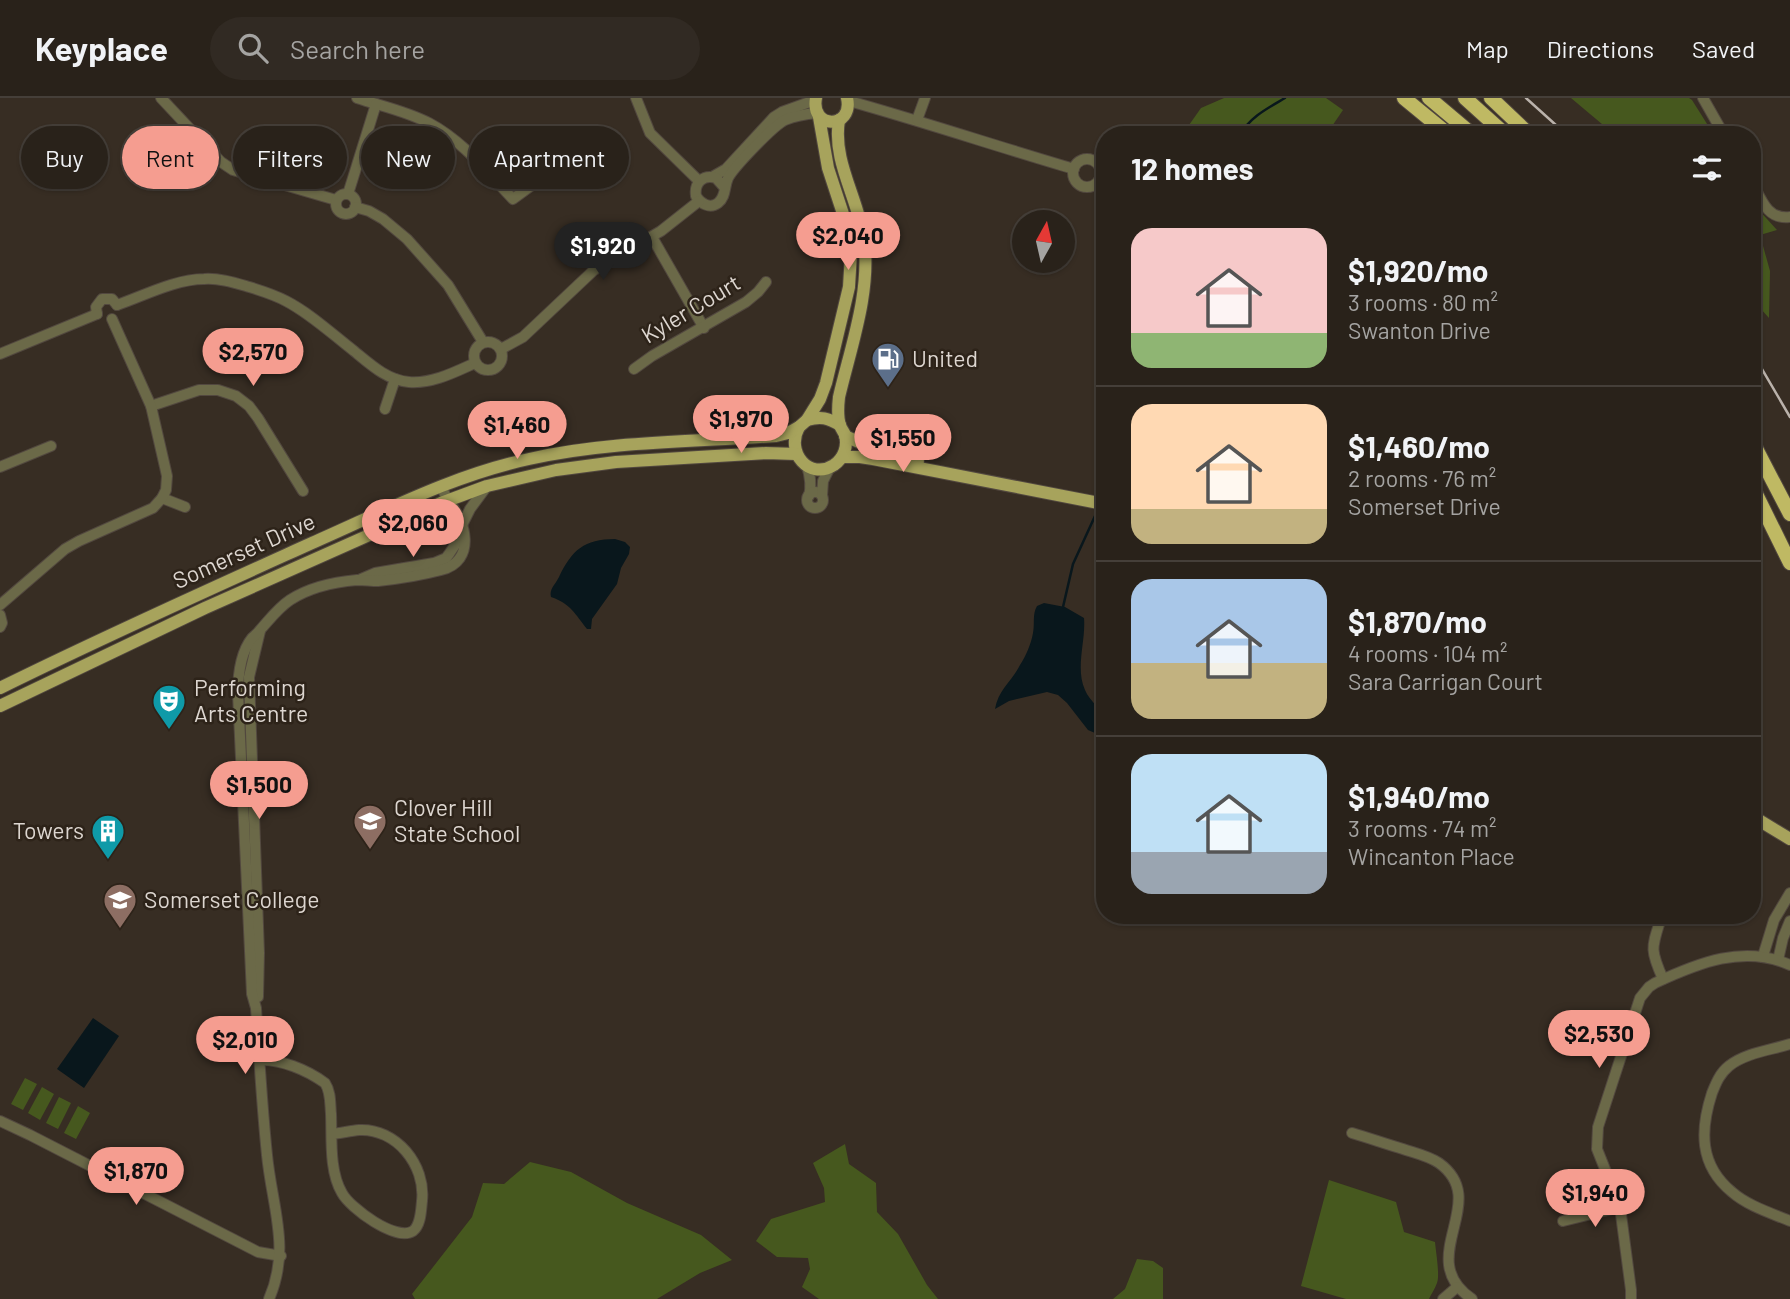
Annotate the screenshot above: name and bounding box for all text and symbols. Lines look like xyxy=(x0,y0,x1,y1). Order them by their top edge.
search box xyxy=(210,17,700,80)
text: Keyplace xyxy=(35,28,168,68)
icon: search xyxy=(234,29,272,67)
text: Search here xyxy=(290,33,425,64)
text: Map xyxy=(1466,34,1509,63)
text: Directions xyxy=(1547,34,1654,63)
text: Saved xyxy=(1692,34,1755,63)
chip: Buy xyxy=(21,126,108,189)
chip: Rent xyxy=(122,126,219,189)
chip: Filters xyxy=(233,126,347,189)
chip: New xyxy=(361,126,455,189)
chip: Apartment xyxy=(469,126,629,189)
icon: filters xyxy=(1688,149,1726,187)
text: 12 homes xyxy=(1131,150,1254,186)
north arrow xyxy=(1012,210,1074,273)
map controls xyxy=(1012,210,1075,273)
pin: $2,040 xyxy=(791,212,905,272)
text: $2,040 xyxy=(812,221,884,249)
pin: $1,920 xyxy=(546,222,660,282)
text: $1,920 xyxy=(570,231,636,259)
text: $1,920/mo xyxy=(1348,252,1489,288)
icon: home xyxy=(1187,256,1271,340)
street label: Kyler Court xyxy=(636,268,745,349)
text: 3 rooms · 80 m² xyxy=(1348,288,1498,316)
text: Swanton Drive xyxy=(1348,316,1491,344)
pin: $2,570 xyxy=(196,328,310,388)
text: $2,570 xyxy=(218,337,288,365)
fuel station icon: United xyxy=(869,340,907,389)
place label: United xyxy=(912,344,978,372)
pin: $1,970 xyxy=(684,396,798,455)
pin: $1,460 xyxy=(460,402,574,461)
text: $1,970 xyxy=(709,404,773,432)
text: $1,460 xyxy=(484,410,550,438)
pin: $1,550 xyxy=(846,414,960,474)
text: $1,550 xyxy=(870,423,936,451)
text: $1,460/mo xyxy=(1348,428,1490,464)
icon: home xyxy=(1187,432,1271,516)
text: 2 rooms · 76 m² xyxy=(1348,464,1496,492)
text: Somerset Drive xyxy=(1348,492,1501,520)
pin: $2,060 xyxy=(356,500,470,559)
street label: Somerset Drive xyxy=(168,506,319,594)
text: $2,060 xyxy=(378,508,448,536)
text: $1,870/mo xyxy=(1348,603,1487,639)
icon: home xyxy=(1187,607,1271,691)
text: 4 rooms · 104 m² xyxy=(1348,639,1508,667)
text: Sara Carrigan Court xyxy=(1348,667,1543,695)
place label: Performing Arts Centre xyxy=(194,673,308,727)
theatre icon: Performing Arts Centre xyxy=(150,682,188,731)
pin: $1,500 xyxy=(202,762,316,821)
text: $1,500 xyxy=(226,770,292,798)
text: $1,940/mo xyxy=(1348,778,1490,814)
icon: home xyxy=(1187,782,1271,866)
place label: Clover Hill State School xyxy=(394,793,520,847)
school or university icon: Clover Hill State School xyxy=(351,802,389,851)
building icon: Towers xyxy=(89,812,127,861)
text: 3 rooms · 74 m² xyxy=(1348,814,1497,842)
place label: Towers xyxy=(13,816,84,844)
text: Wincanton Place xyxy=(1348,842,1515,870)
school or university icon: Somerset College xyxy=(101,881,139,930)
place label: Somerset College xyxy=(144,885,319,913)
pin: $2,530 xyxy=(1542,1010,1656,1070)
pin: $2,010 xyxy=(188,1016,302,1076)
text: $2,530 xyxy=(1564,1019,1634,1047)
text: $2,010 xyxy=(212,1025,278,1053)
pin: $1,870 xyxy=(79,1148,193,1207)
text: $1,870 xyxy=(104,1156,168,1184)
pin: $1,940 xyxy=(1538,1170,1652,1229)
text: $1,940 xyxy=(1562,1178,1628,1206)

